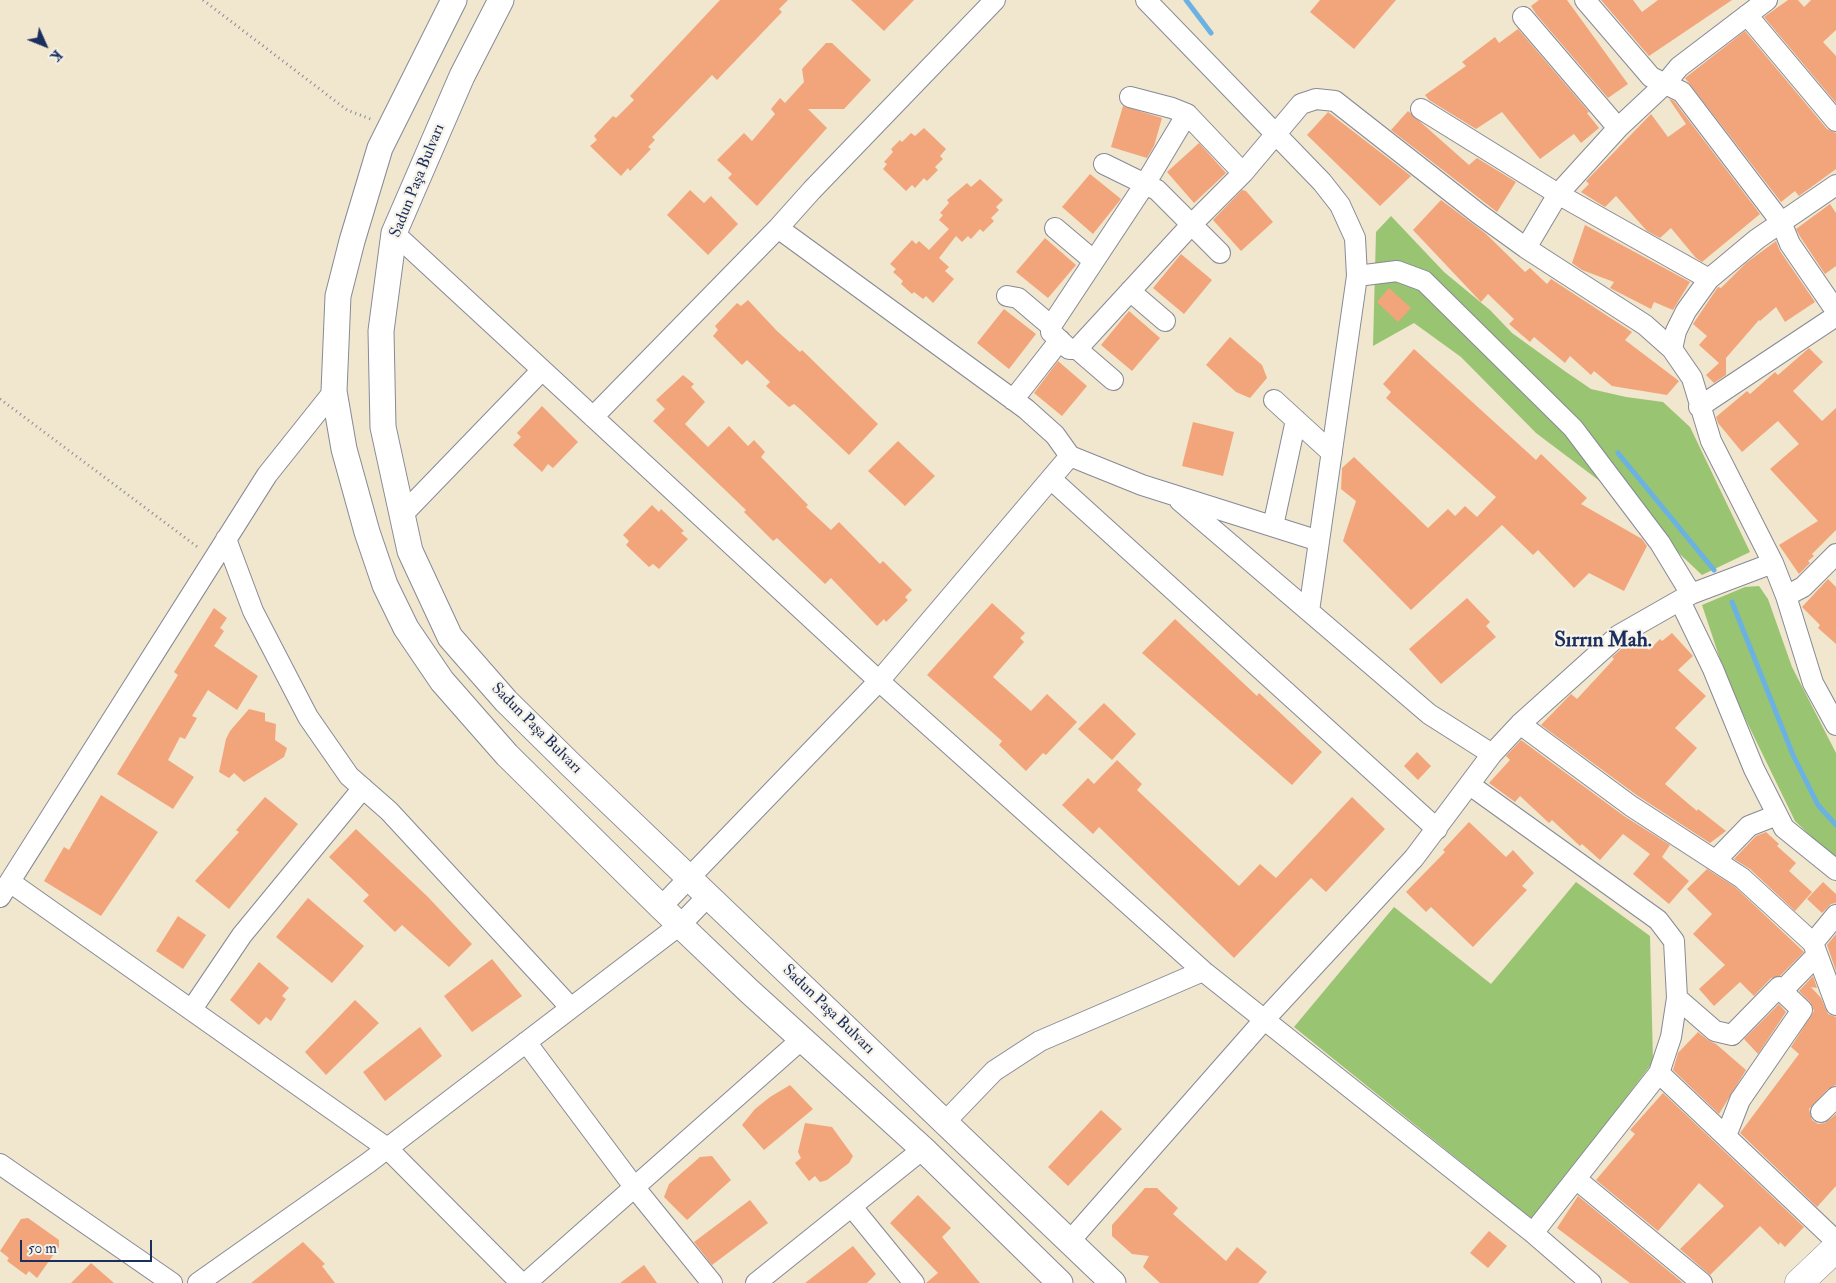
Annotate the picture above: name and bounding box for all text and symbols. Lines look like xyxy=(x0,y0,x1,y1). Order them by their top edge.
north arrow xyxy=(20,20,70,70)
text: K xyxy=(47,46,66,65)
street label: Sadun Paşa Bulvarı xyxy=(386,121,450,241)
district label: Sırrın Mah. xyxy=(1554,628,1652,654)
street label: Sadun Paşa Bulvarı xyxy=(487,680,585,778)
street label: Sadun Paşa Bulvarı xyxy=(778,961,878,1059)
scale bar xyxy=(22,1230,155,1262)
text: 50 m xyxy=(28,1239,57,1258)

